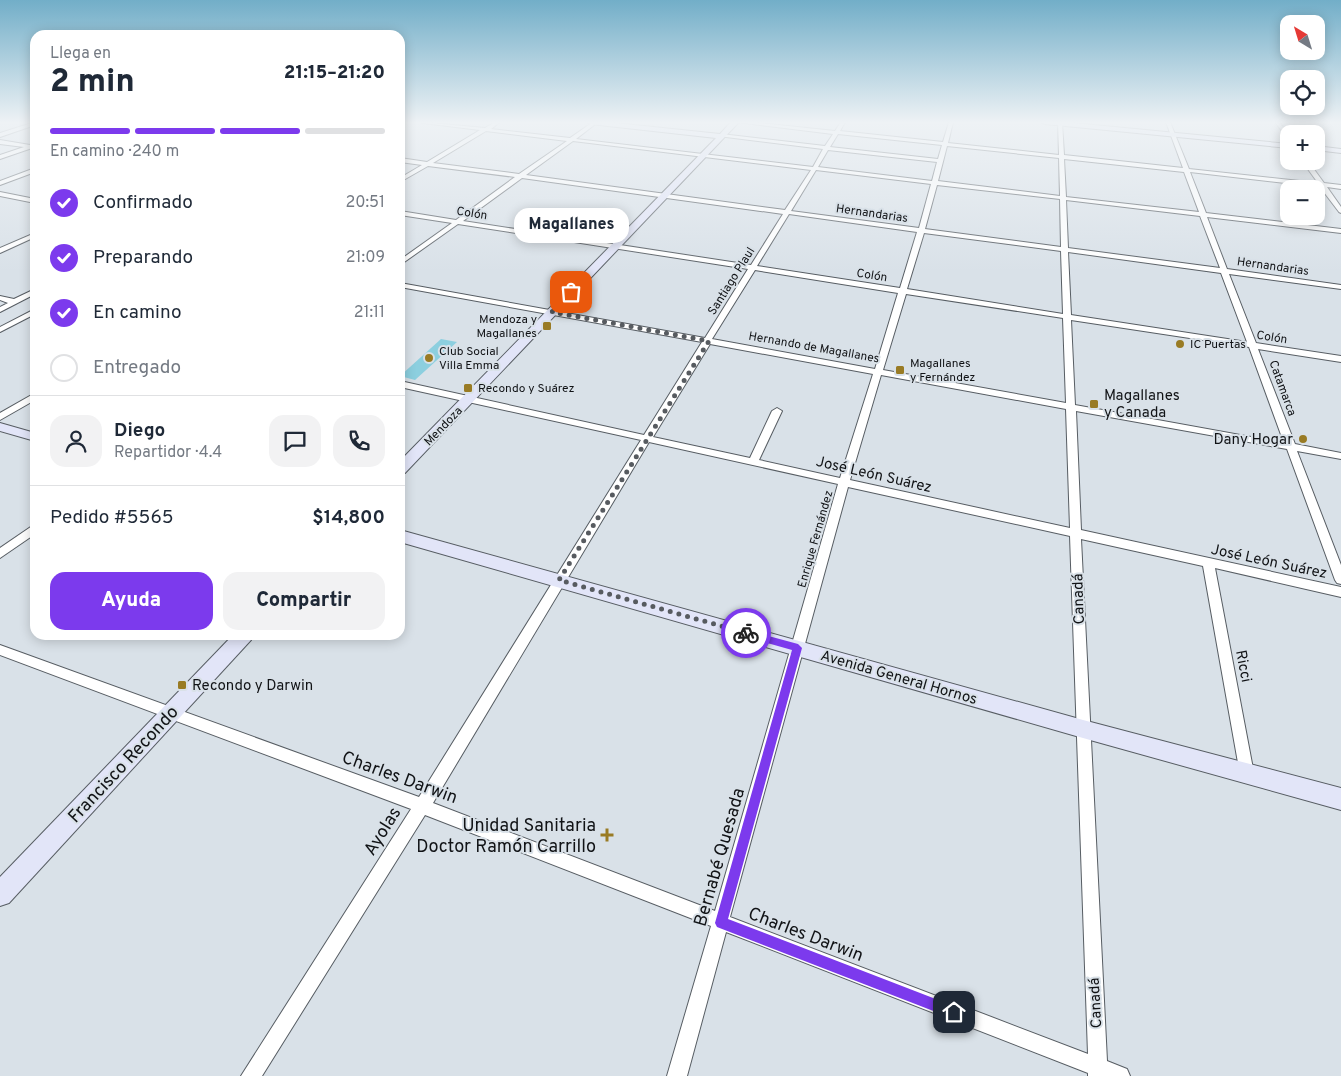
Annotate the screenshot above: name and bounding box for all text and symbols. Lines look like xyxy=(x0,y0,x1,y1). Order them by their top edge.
north arrow xyxy=(1280,15,1325,60)
map controls xyxy=(1280,15,1325,225)
text: Llega en xyxy=(50,44,111,64)
text: 21:15–21:20 xyxy=(284,61,385,85)
text: 2 min xyxy=(50,63,135,103)
button: locate xyxy=(1280,70,1325,115)
button: + xyxy=(1280,125,1325,170)
text: En camino · 240 m xyxy=(50,142,179,162)
button: − xyxy=(1280,180,1325,225)
icon: check xyxy=(50,189,78,217)
text: Confirmado xyxy=(93,191,193,215)
text: 20:51 xyxy=(345,193,385,213)
street label: Hernandarias xyxy=(835,201,909,227)
street label: Colón xyxy=(455,204,488,224)
callout: Magallanes xyxy=(514,207,628,242)
text: Magallanes xyxy=(529,215,614,235)
icon: check xyxy=(50,244,78,272)
street label: Santiago Plaul xyxy=(705,245,759,319)
text: Preparando xyxy=(93,246,193,270)
text: 21:09 xyxy=(346,248,385,268)
street label: Hernandarias xyxy=(1236,254,1310,280)
street label: Colón xyxy=(855,266,888,286)
pin xyxy=(550,271,592,313)
icon: bag xyxy=(557,278,585,306)
icon: check xyxy=(50,299,78,327)
text: En camino xyxy=(93,301,182,325)
text: 21:11 xyxy=(354,303,385,323)
place label: Mendoza y Magallanes xyxy=(476,312,537,342)
marker: Mendoza y Magallanes xyxy=(541,320,553,332)
street label: Colón xyxy=(1255,328,1288,348)
street label: Hernando de Magallanes xyxy=(747,329,881,367)
place label: IC Puertas xyxy=(1190,337,1246,353)
marker: IC Puertas xyxy=(1174,338,1186,350)
place label: Club Social Villa Emma xyxy=(439,344,499,374)
marker: Club Social Villa Emma xyxy=(423,352,435,364)
text: Entregado xyxy=(93,356,181,380)
place label: Magallanes y Fernández xyxy=(910,356,975,386)
street label: Catamarca xyxy=(1265,358,1300,418)
marker: Magallanes y Fernández xyxy=(894,364,906,376)
place label: Recondo y Suárez xyxy=(478,381,574,397)
marker: Recondo y Suárez xyxy=(462,382,474,394)
place label: Magallanes y Canada xyxy=(1104,387,1180,423)
marker: Magallanes y Canada xyxy=(1088,398,1100,410)
street label: Mendoza xyxy=(421,404,466,450)
button: person xyxy=(50,415,102,467)
button: chat xyxy=(269,415,321,467)
button: phone xyxy=(333,415,385,467)
text: Diego xyxy=(114,419,165,443)
place label: Dany Hogar xyxy=(1213,431,1293,450)
marker: Dany Hogar xyxy=(1297,433,1309,445)
text: Repartidor · 4.4 xyxy=(114,443,222,463)
street label: José León Suárez xyxy=(814,453,933,498)
street label: Enrique Fernández xyxy=(794,489,838,590)
text: Pedido #5565 xyxy=(50,506,174,530)
text: $14,800 xyxy=(312,506,385,530)
street label: José León Suárez xyxy=(1209,541,1328,584)
button: Ayuda xyxy=(50,572,213,630)
button: Compartir xyxy=(223,572,385,630)
street label: Canadá xyxy=(1069,573,1090,625)
courier xyxy=(721,608,771,658)
icon: bike xyxy=(732,619,760,647)
street label: Avenida General Hornos xyxy=(818,647,979,710)
street label: Ricci xyxy=(1230,648,1255,684)
place label: Recondo y Darwin xyxy=(192,677,313,696)
marker: Recondo y Darwin xyxy=(176,679,188,691)
street label: Francisco Recondo xyxy=(64,702,184,828)
street label: Charles Darwin xyxy=(338,747,461,810)
street label: Bernabé Quesada xyxy=(690,785,751,929)
street label: Ayolas xyxy=(359,803,407,861)
place label: Unidad Sanitaria Doctor Ramón Carrillo xyxy=(416,815,596,859)
marker: Unidad Sanitaria Doctor Ramón Carrillo xyxy=(600,828,614,842)
street label: Charles Darwin xyxy=(745,903,866,968)
street label: Canadá xyxy=(1086,977,1107,1029)
pin xyxy=(933,991,975,1033)
icon: home xyxy=(940,998,968,1026)

